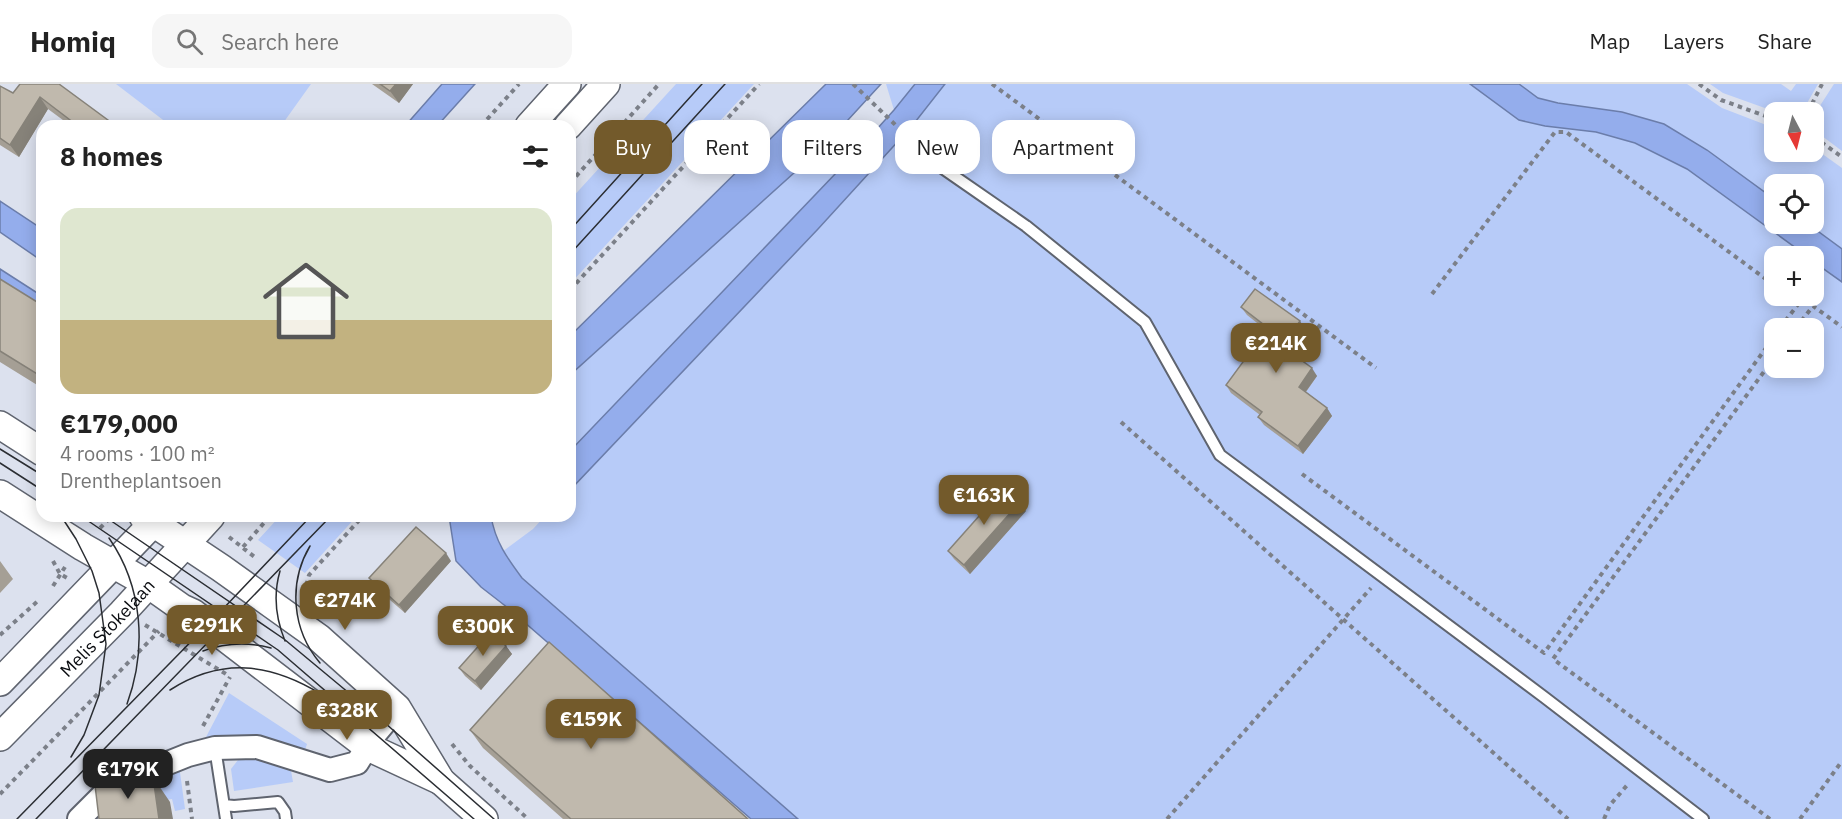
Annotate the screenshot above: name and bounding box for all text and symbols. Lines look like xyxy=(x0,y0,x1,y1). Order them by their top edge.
search box xyxy=(152,14,572,68)
text: Homiq xyxy=(30,23,116,60)
icon: search xyxy=(173,25,206,58)
text: Search here xyxy=(221,27,339,56)
text: Map xyxy=(1590,27,1630,55)
text: Layers xyxy=(1663,27,1725,55)
text: Share xyxy=(1758,27,1812,55)
north arrow xyxy=(1764,102,1824,162)
map controls xyxy=(1764,102,1824,378)
chip: Buy xyxy=(594,120,672,174)
chip: Rent xyxy=(684,120,770,174)
chip: Filters xyxy=(782,120,883,174)
chip: New xyxy=(895,120,980,174)
chip: Apartment xyxy=(992,120,1135,174)
text: 8 homes xyxy=(60,139,163,173)
icon: filters xyxy=(519,140,552,173)
button: locate xyxy=(1764,174,1824,234)
button: + xyxy=(1764,246,1824,306)
icon: home xyxy=(252,247,360,355)
button: − xyxy=(1764,318,1824,378)
pin: €214K xyxy=(1234,323,1318,374)
text: €214K xyxy=(1245,329,1307,356)
text: €179,000 xyxy=(60,406,178,440)
text: 4 rooms · 100 m² xyxy=(60,440,215,467)
text: Drentheplantsoen xyxy=(60,467,222,494)
pin: €163K xyxy=(942,475,1026,526)
text: €163K xyxy=(953,481,1015,508)
street label: Melis Stokelaan xyxy=(54,574,159,681)
pin: €274K xyxy=(303,580,387,631)
text: €274K xyxy=(314,586,376,613)
pin: €291K xyxy=(170,605,254,656)
pin: €300K xyxy=(441,606,525,657)
text: €291K xyxy=(181,611,243,638)
text: €300K xyxy=(452,612,514,639)
pin: €328K xyxy=(305,690,389,741)
text: €328K xyxy=(316,696,378,723)
pin: €159K xyxy=(549,699,633,750)
text: €159K xyxy=(560,705,622,732)
pin: €179K xyxy=(86,749,170,800)
text: €179K xyxy=(97,755,159,782)

